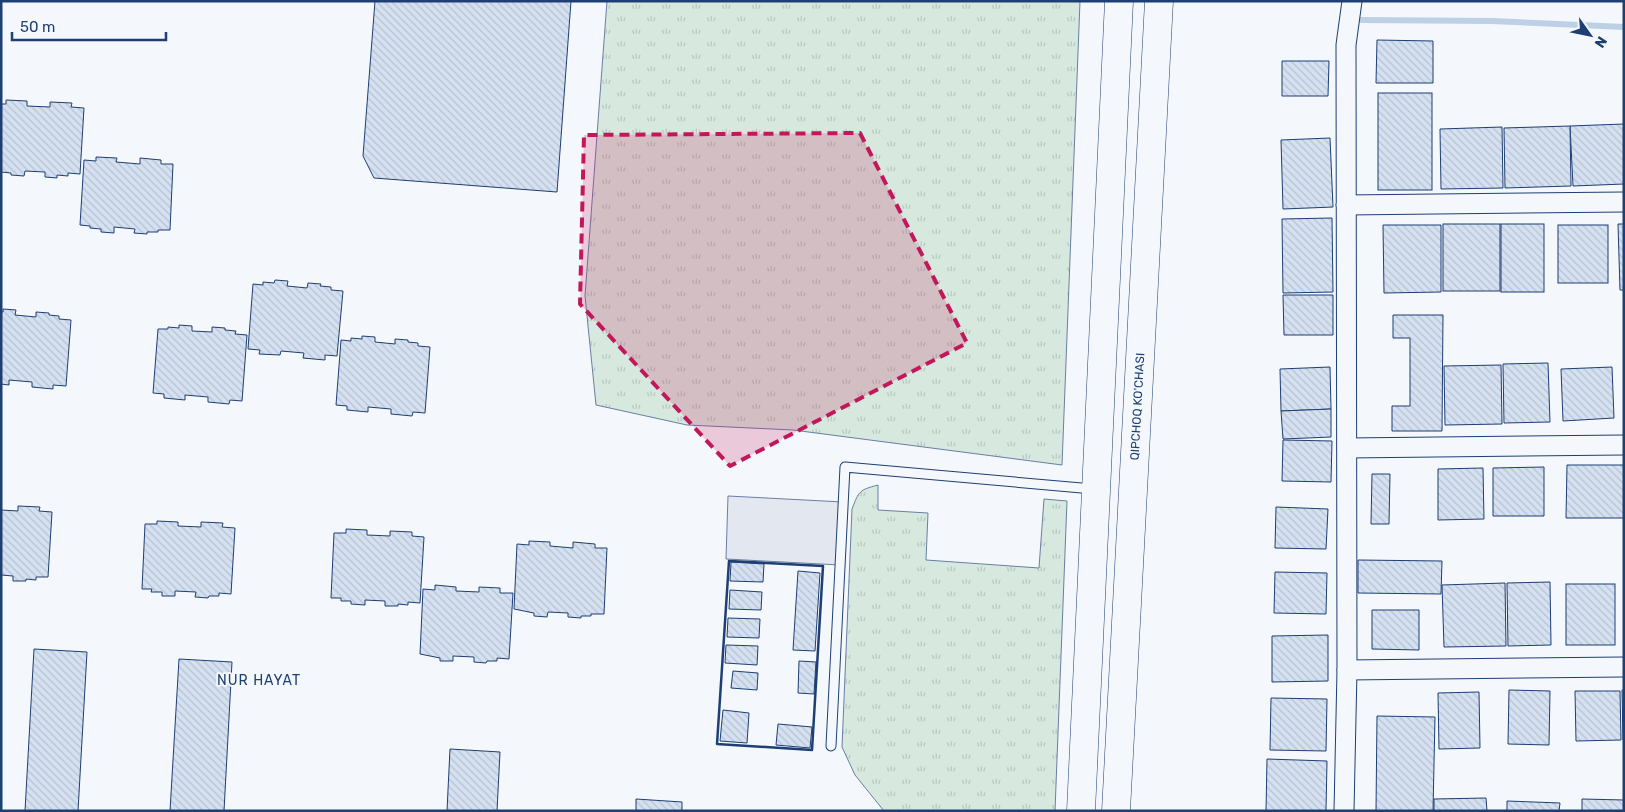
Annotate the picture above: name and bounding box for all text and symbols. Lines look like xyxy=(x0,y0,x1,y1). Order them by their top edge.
scale bar xyxy=(12,10,166,42)
north arrow xyxy=(1565,10,1615,60)
text: 50 m xyxy=(20,18,55,36)
text: N xyxy=(1591,33,1610,51)
street label: QIPCHOQ KO'CHASI xyxy=(1128,352,1147,461)
district label: NUR HAYAT xyxy=(217,672,301,689)

